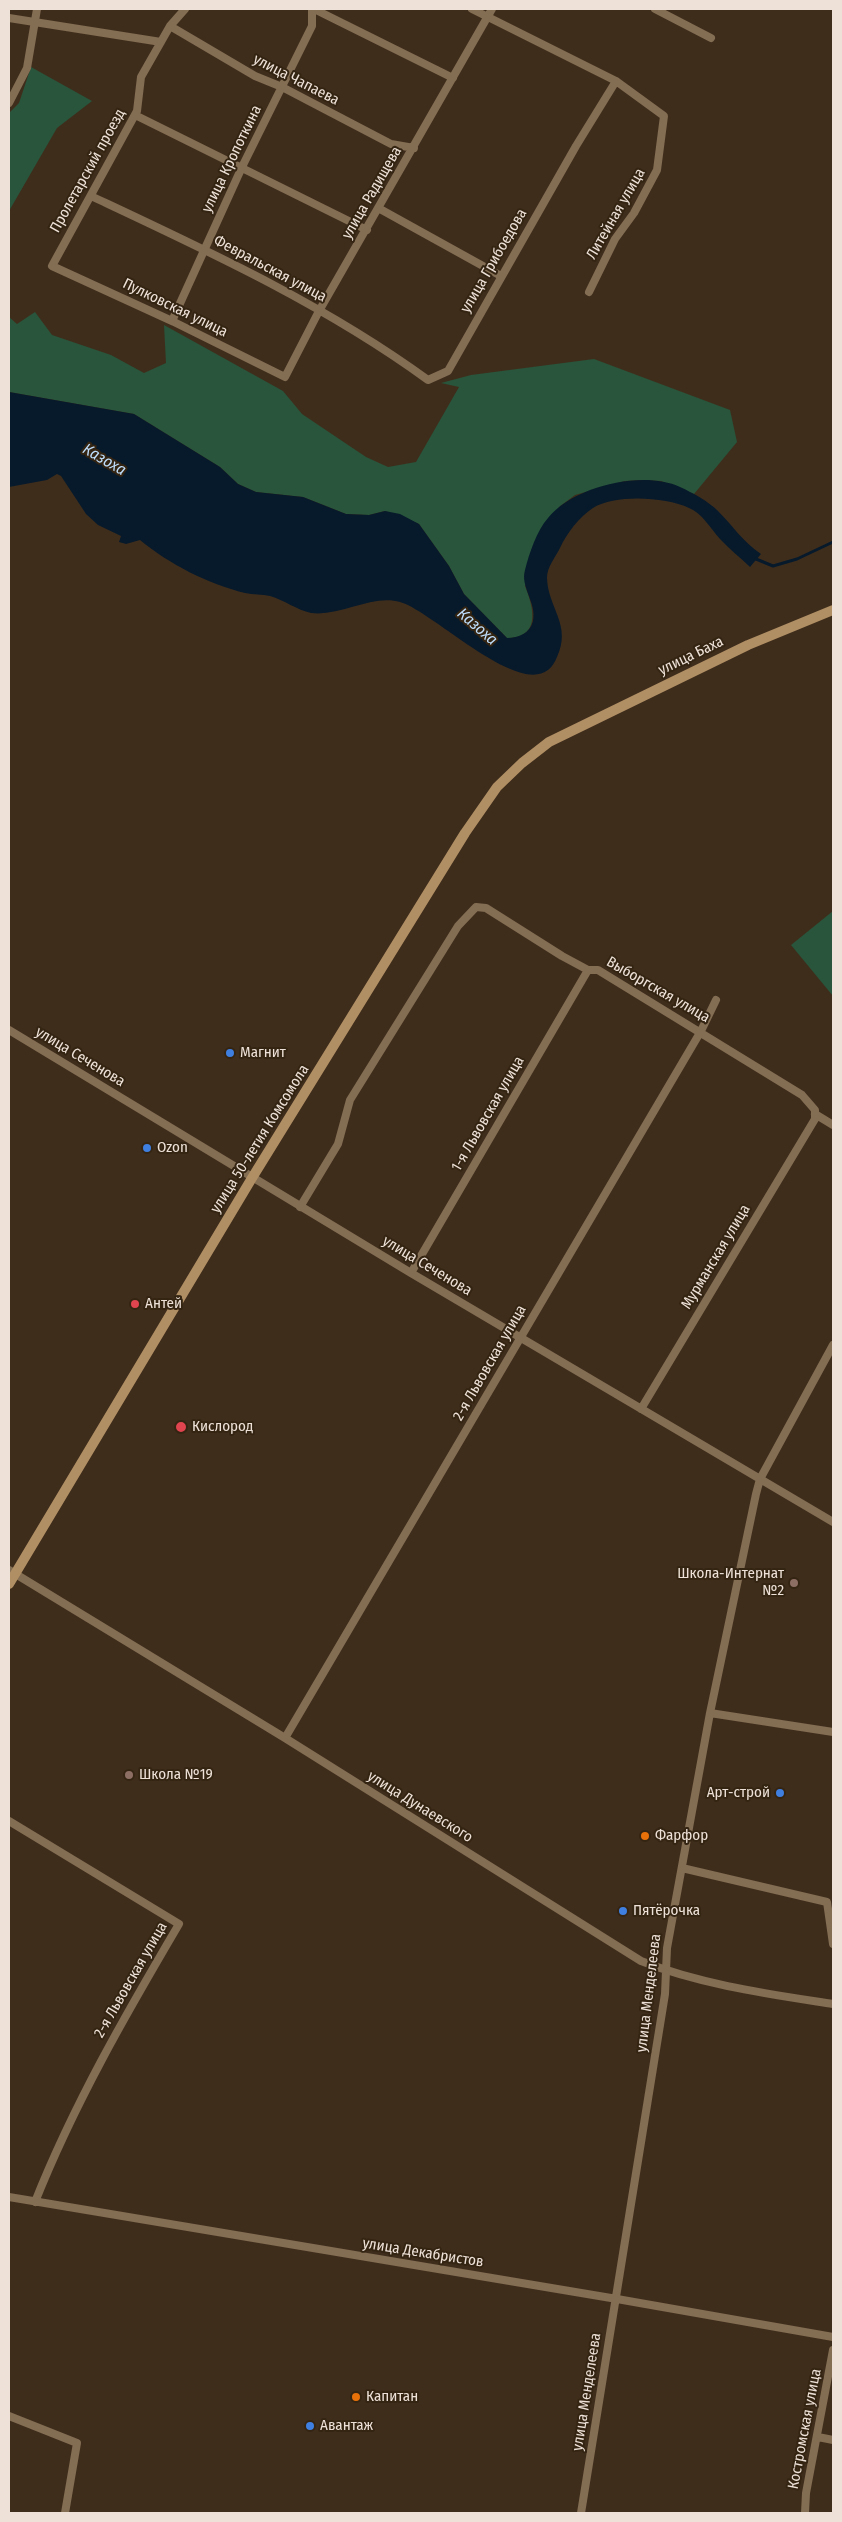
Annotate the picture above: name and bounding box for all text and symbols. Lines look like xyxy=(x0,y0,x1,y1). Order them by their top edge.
street label: улица Чапаева xyxy=(250,51,342,109)
street label: улица Кропоткина xyxy=(198,102,266,216)
street label: Пролетарский проезд xyxy=(47,106,129,236)
street label: улица Радищева xyxy=(338,143,406,243)
street label: Литейная улица xyxy=(583,165,649,263)
street label: улица Грибоедова xyxy=(457,206,531,316)
street label: Февральская улица xyxy=(211,232,329,306)
street label: Пулковская улица xyxy=(120,275,230,341)
water label: Казоха xyxy=(79,440,129,480)
water label: Казоха xyxy=(453,604,501,650)
street label: улица Баха xyxy=(656,633,726,679)
street label: Выборгская улица xyxy=(603,953,713,1027)
street label: улица Сеченова xyxy=(32,1023,128,1091)
place label: Магнит xyxy=(240,1044,286,1062)
marker: Магнит xyxy=(224,1047,236,1059)
street label: 1-я Львовская улица xyxy=(448,1053,528,1175)
street label: улица 50-летия Комсомола xyxy=(207,1061,313,1217)
place label: Ozon xyxy=(157,1139,188,1157)
marker: Ozon xyxy=(141,1142,153,1154)
street label: Мурманская улица xyxy=(678,1201,754,1313)
street label: улица Сеченова xyxy=(379,1232,475,1300)
place label: Антей xyxy=(145,1295,182,1313)
marker: Антей xyxy=(129,1298,141,1310)
street label: 2-я Львовская улица xyxy=(450,1302,530,1424)
place label: Кислород xyxy=(192,1418,253,1436)
marker: Кислород xyxy=(174,1420,188,1434)
place label: Школа-Интернат №2 xyxy=(677,1565,784,1600)
marker: Школа-Интернат №2 xyxy=(788,1577,800,1589)
place label: Школа №19 xyxy=(139,1766,213,1784)
street label: улица Дунаевского xyxy=(364,1767,476,1847)
marker: Школа №19 xyxy=(123,1769,135,1781)
place label: Арт-строй xyxy=(707,1784,770,1802)
marker: Арт-строй xyxy=(774,1787,786,1799)
place label: Фарфор xyxy=(655,1827,708,1845)
marker: Фарфор xyxy=(639,1830,651,1842)
place label: Пятёрочка xyxy=(633,1902,700,1920)
marker: Пятёрочка xyxy=(617,1905,629,1917)
street label: 2-я Львовская улица xyxy=(91,1919,171,2041)
street label: улица Менделеева xyxy=(633,1933,665,2053)
street label: улица Декабристов xyxy=(361,2235,485,2271)
street label: улица Менделеева xyxy=(569,2332,605,2452)
street label: Костромская улица xyxy=(784,2367,826,2491)
place label: Капитан xyxy=(366,2388,418,2406)
marker: Капитан xyxy=(350,2391,362,2403)
place label: Авантаж xyxy=(320,2417,373,2435)
marker: Авантаж xyxy=(304,2420,316,2432)

